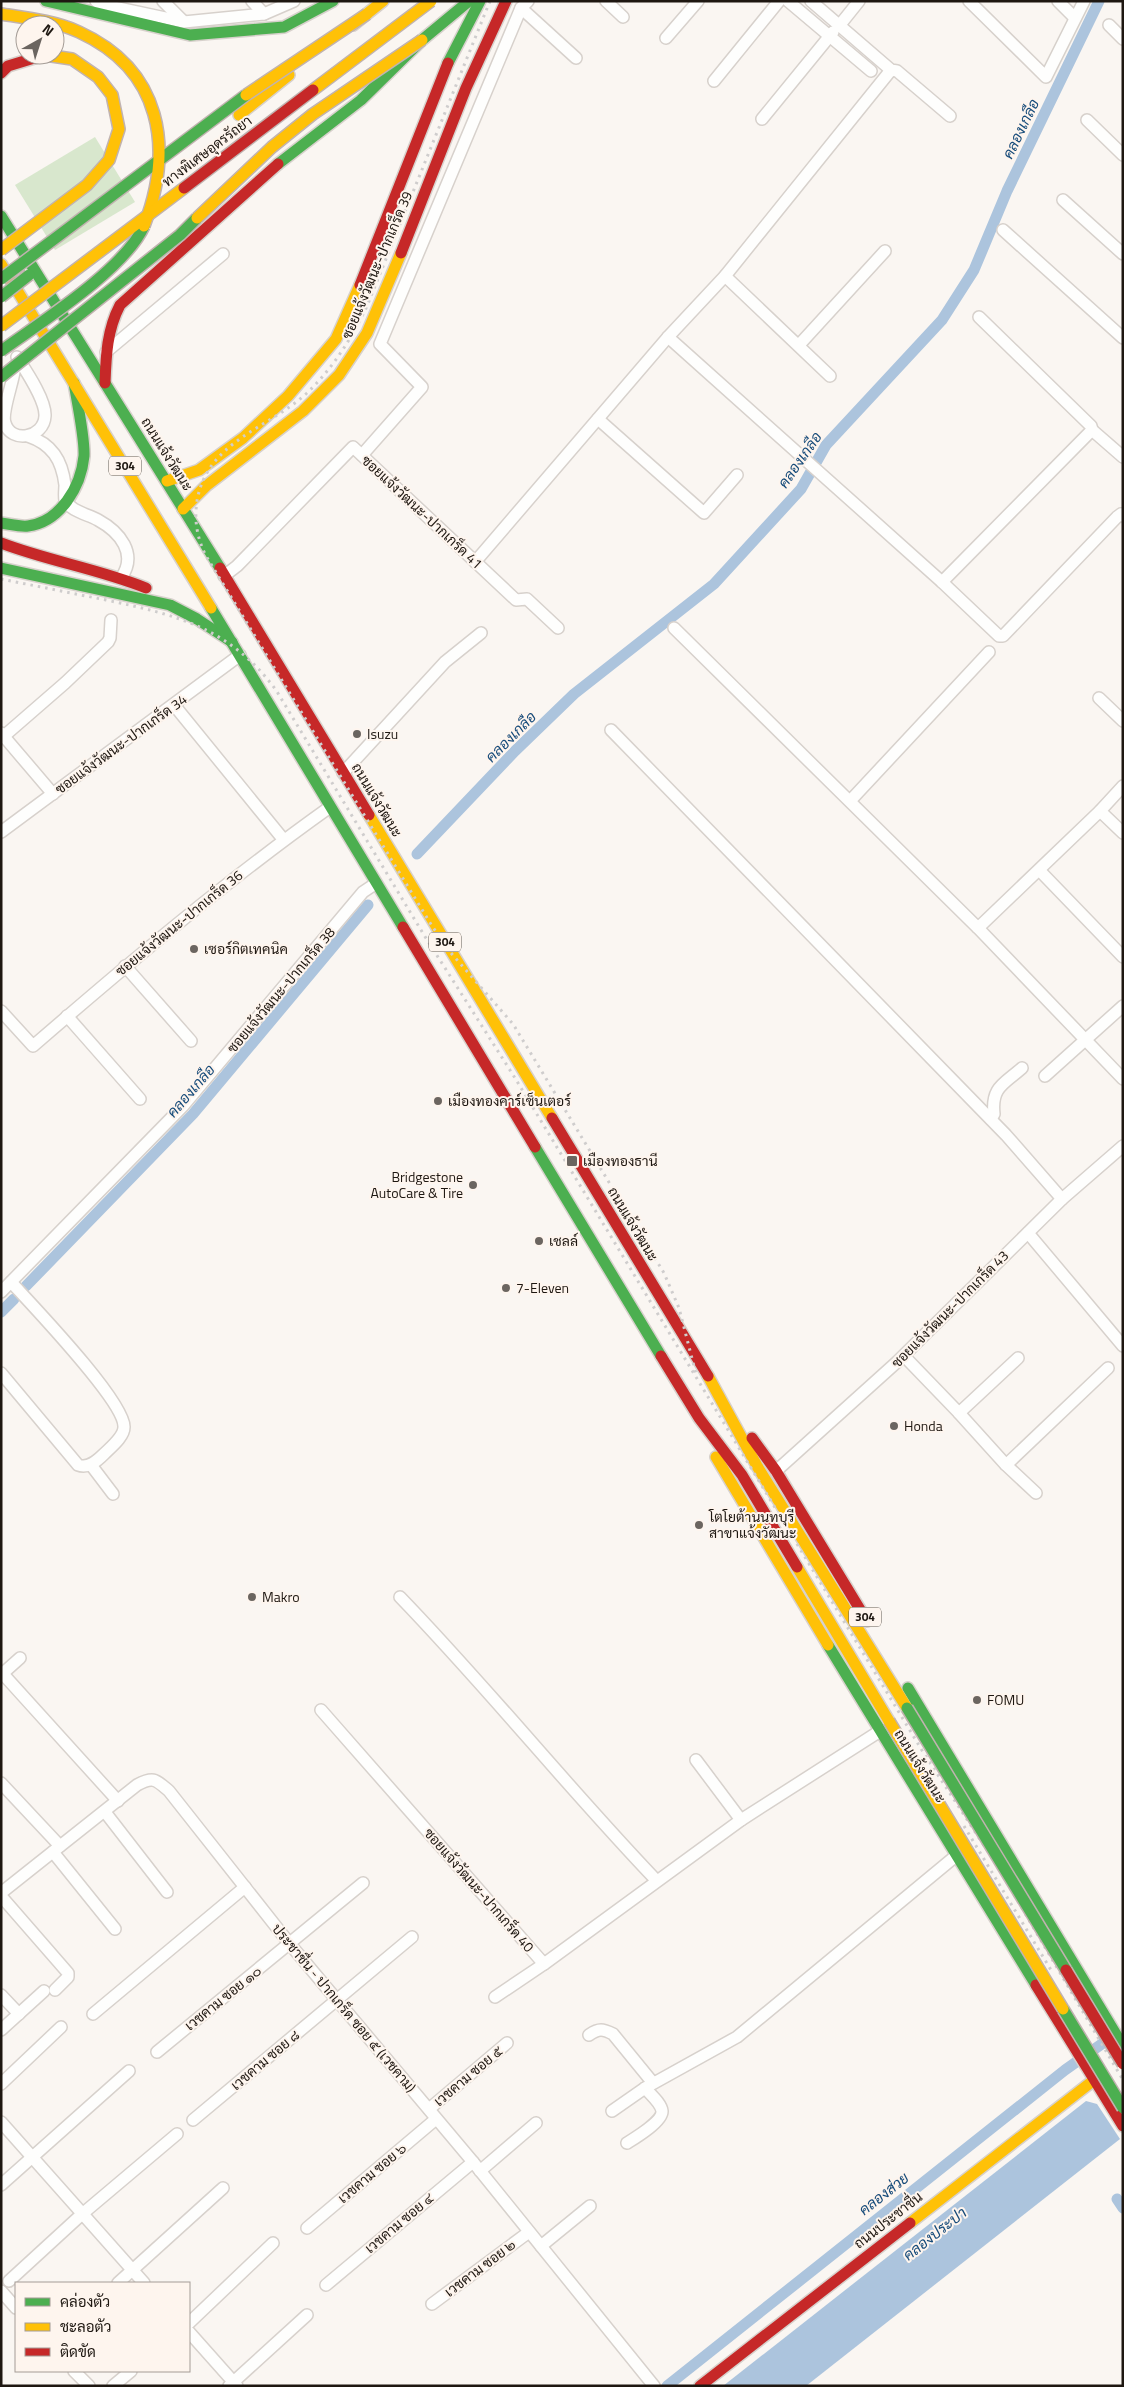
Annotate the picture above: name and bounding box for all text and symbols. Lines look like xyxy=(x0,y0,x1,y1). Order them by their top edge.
north arrow xyxy=(15,15,65,65)
text: N xyxy=(38,18,59,41)
water label: คลองเกลือ xyxy=(996,95,1045,163)
street label: ทางพิเศษอุดรรัถยา xyxy=(157,110,256,191)
street label: ซอยแจ้งวัฒนะ-ปากเกร็ด 39 xyxy=(336,188,417,342)
street label: ถนนแจ้งวัฒนะ xyxy=(136,413,198,495)
water label: คลองเกลือ xyxy=(772,427,828,493)
street label: ซอยแจ้งวัฒนะ-ปากเกร็ด 41 xyxy=(357,450,488,573)
road number: 304 xyxy=(109,456,141,476)
street label: ซอยแจ้งวัฒนะ-ปากเกร็ด 34 xyxy=(50,688,191,799)
water label: คลองเกลือ xyxy=(480,706,542,767)
place label: Isuzu xyxy=(367,723,398,744)
marker: Isuzu xyxy=(351,728,363,740)
street label: ถนนแจ้งวัฒนะ xyxy=(347,759,408,841)
street label: ซอยแจ้งวัฒนะ-ปากเกร็ด 36 xyxy=(110,864,247,981)
street label: ซอยแจ้งวัฒนะ-ปากเกร็ด 38 xyxy=(222,922,340,1057)
road number: 304 xyxy=(429,932,461,952)
place label: เซอร์กิตเทคนิค xyxy=(204,938,288,959)
marker: เซอร์กิตเทคนิค xyxy=(188,943,200,955)
water label: คลองเกลือ xyxy=(161,1059,220,1122)
place label: เมืองทองคาร์เซ็นเตอร์ xyxy=(448,1090,571,1111)
marker: เมืองทองคาร์เซ็นเตอร์ xyxy=(432,1095,444,1107)
place label: เมืองทองธานี xyxy=(583,1150,658,1171)
marker: เมืองทองธานี xyxy=(565,1154,579,1168)
place label: Bridgestone AutoCare & Tire xyxy=(371,1166,463,1203)
marker: Bridgestone AutoCare & Tire xyxy=(467,1179,479,1191)
street label: ถนนแจ้งวัฒนะ xyxy=(603,1183,664,1265)
place label: เชลล์ xyxy=(549,1230,578,1251)
marker: เชลล์ xyxy=(533,1235,545,1247)
street label: ซอยแจ้งวัฒนะ-ปากเกร็ด 43 xyxy=(886,1245,1013,1372)
place label: 7-Eleven xyxy=(516,1277,569,1298)
marker: 7-Eleven xyxy=(500,1282,512,1294)
place label: Honda xyxy=(904,1415,943,1436)
marker: Honda xyxy=(888,1420,900,1432)
place label: โตโยต้านนทบุรี สาขาแจ้งวัฒนะ xyxy=(708,1506,796,1543)
marker: โตโยต้านนทบุรี สาขาแจ้งวัฒนะ xyxy=(693,1519,705,1531)
place label: Makro xyxy=(262,1586,300,1607)
marker: Makro xyxy=(246,1591,258,1603)
road number: 304 xyxy=(849,1608,881,1626)
place label: FOMU xyxy=(987,1689,1024,1710)
marker: FOMU xyxy=(971,1694,983,1706)
street label: ถนนแจ้งวัฒนะ xyxy=(889,1725,951,1807)
street label: ซอยแจ้งวัฒนะ-ปากเกร็ด 40 xyxy=(419,1823,539,1957)
street label: ประชาชื่น - ปากเกร็ด ซอย ๕ (เวชคาม) xyxy=(267,1918,422,2097)
street label: เวชคาม ซอย ๑๐ xyxy=(180,1960,266,2035)
street label: เวชคาม ซอย ๘ xyxy=(226,2024,304,2095)
street label: เวชคาม ซอย ๕ xyxy=(429,2040,507,2111)
street label: เวชคาม ซอย ๖ xyxy=(333,2137,411,2208)
water label: คลองส่วย xyxy=(854,2166,914,2221)
street label: ถนนประชาชื่น xyxy=(848,2185,927,2253)
street label: เวชคาม ซอย ๔ xyxy=(360,2187,438,2258)
water label: คลองประปา xyxy=(898,2201,972,2266)
street label: เวชคาม ซอย ๒ xyxy=(440,2234,520,2301)
legend xyxy=(15,2282,190,2372)
text: คล่องตัว xyxy=(60,2290,110,2313)
text: ชะลอตัว xyxy=(60,2315,111,2338)
text: ติดขัด xyxy=(60,2340,96,2363)

